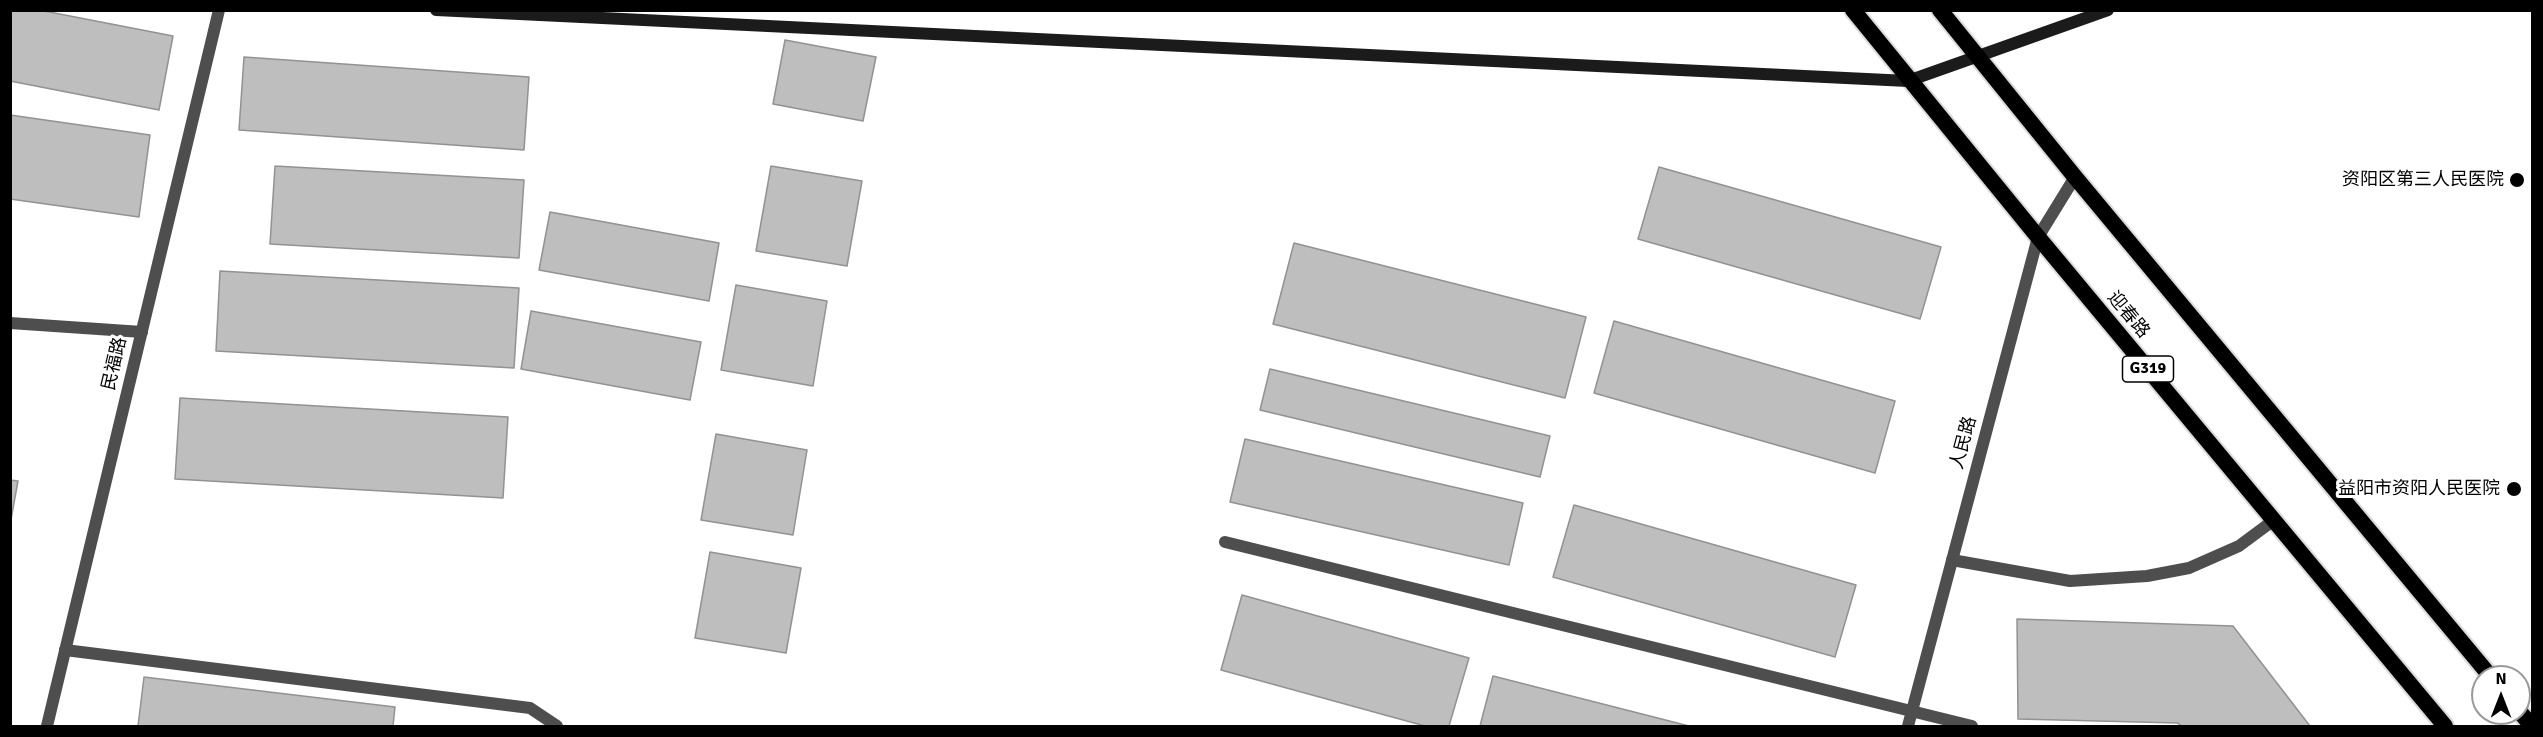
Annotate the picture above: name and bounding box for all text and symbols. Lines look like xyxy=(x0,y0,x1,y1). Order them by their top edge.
place label: 资阳区第三人民医院 xyxy=(2342,169,2504,191)
marker: 资阳区第三人民医院 xyxy=(2508,171,2526,189)
street label: 迎春路 xyxy=(2102,287,2154,343)
street label: 民福路 xyxy=(98,335,132,393)
road number: G319 xyxy=(2122,356,2174,382)
street label: 人民路 xyxy=(1947,414,1981,472)
place label: 益阳市资阳人民医院 xyxy=(2338,478,2500,500)
marker: 益阳市资阳人民医院 xyxy=(2505,480,2523,498)
north arrow xyxy=(2471,665,2531,725)
text: N xyxy=(2495,669,2507,689)

